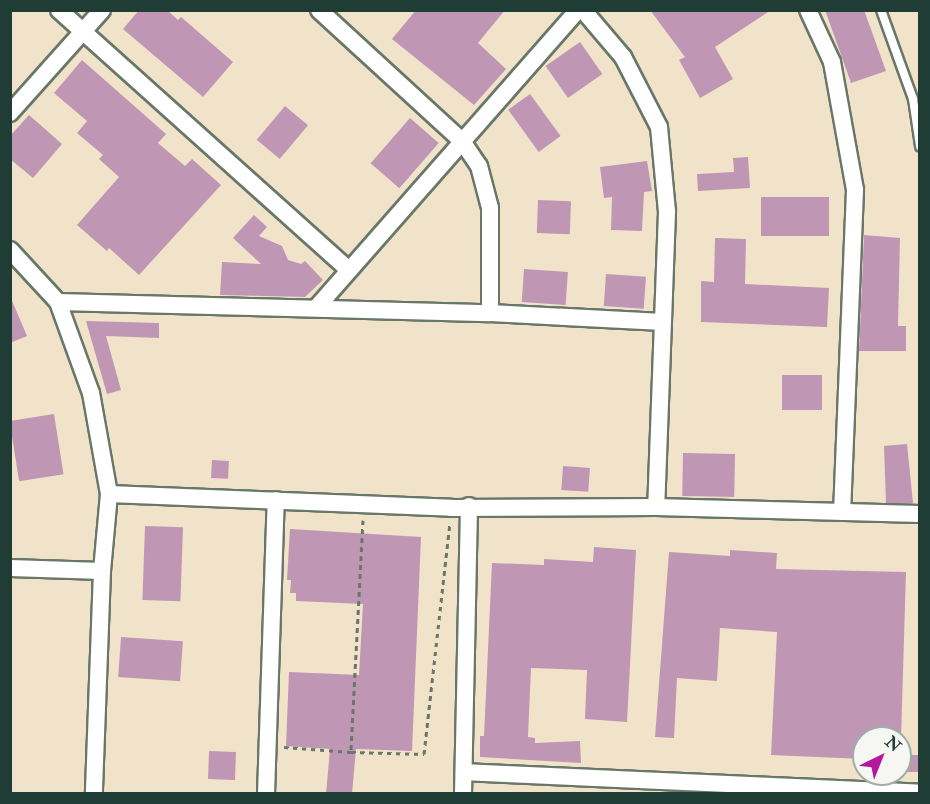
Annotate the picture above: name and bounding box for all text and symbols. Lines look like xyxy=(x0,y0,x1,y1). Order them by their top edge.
north arrow xyxy=(852,726,912,786)
text: N xyxy=(881,732,905,756)

